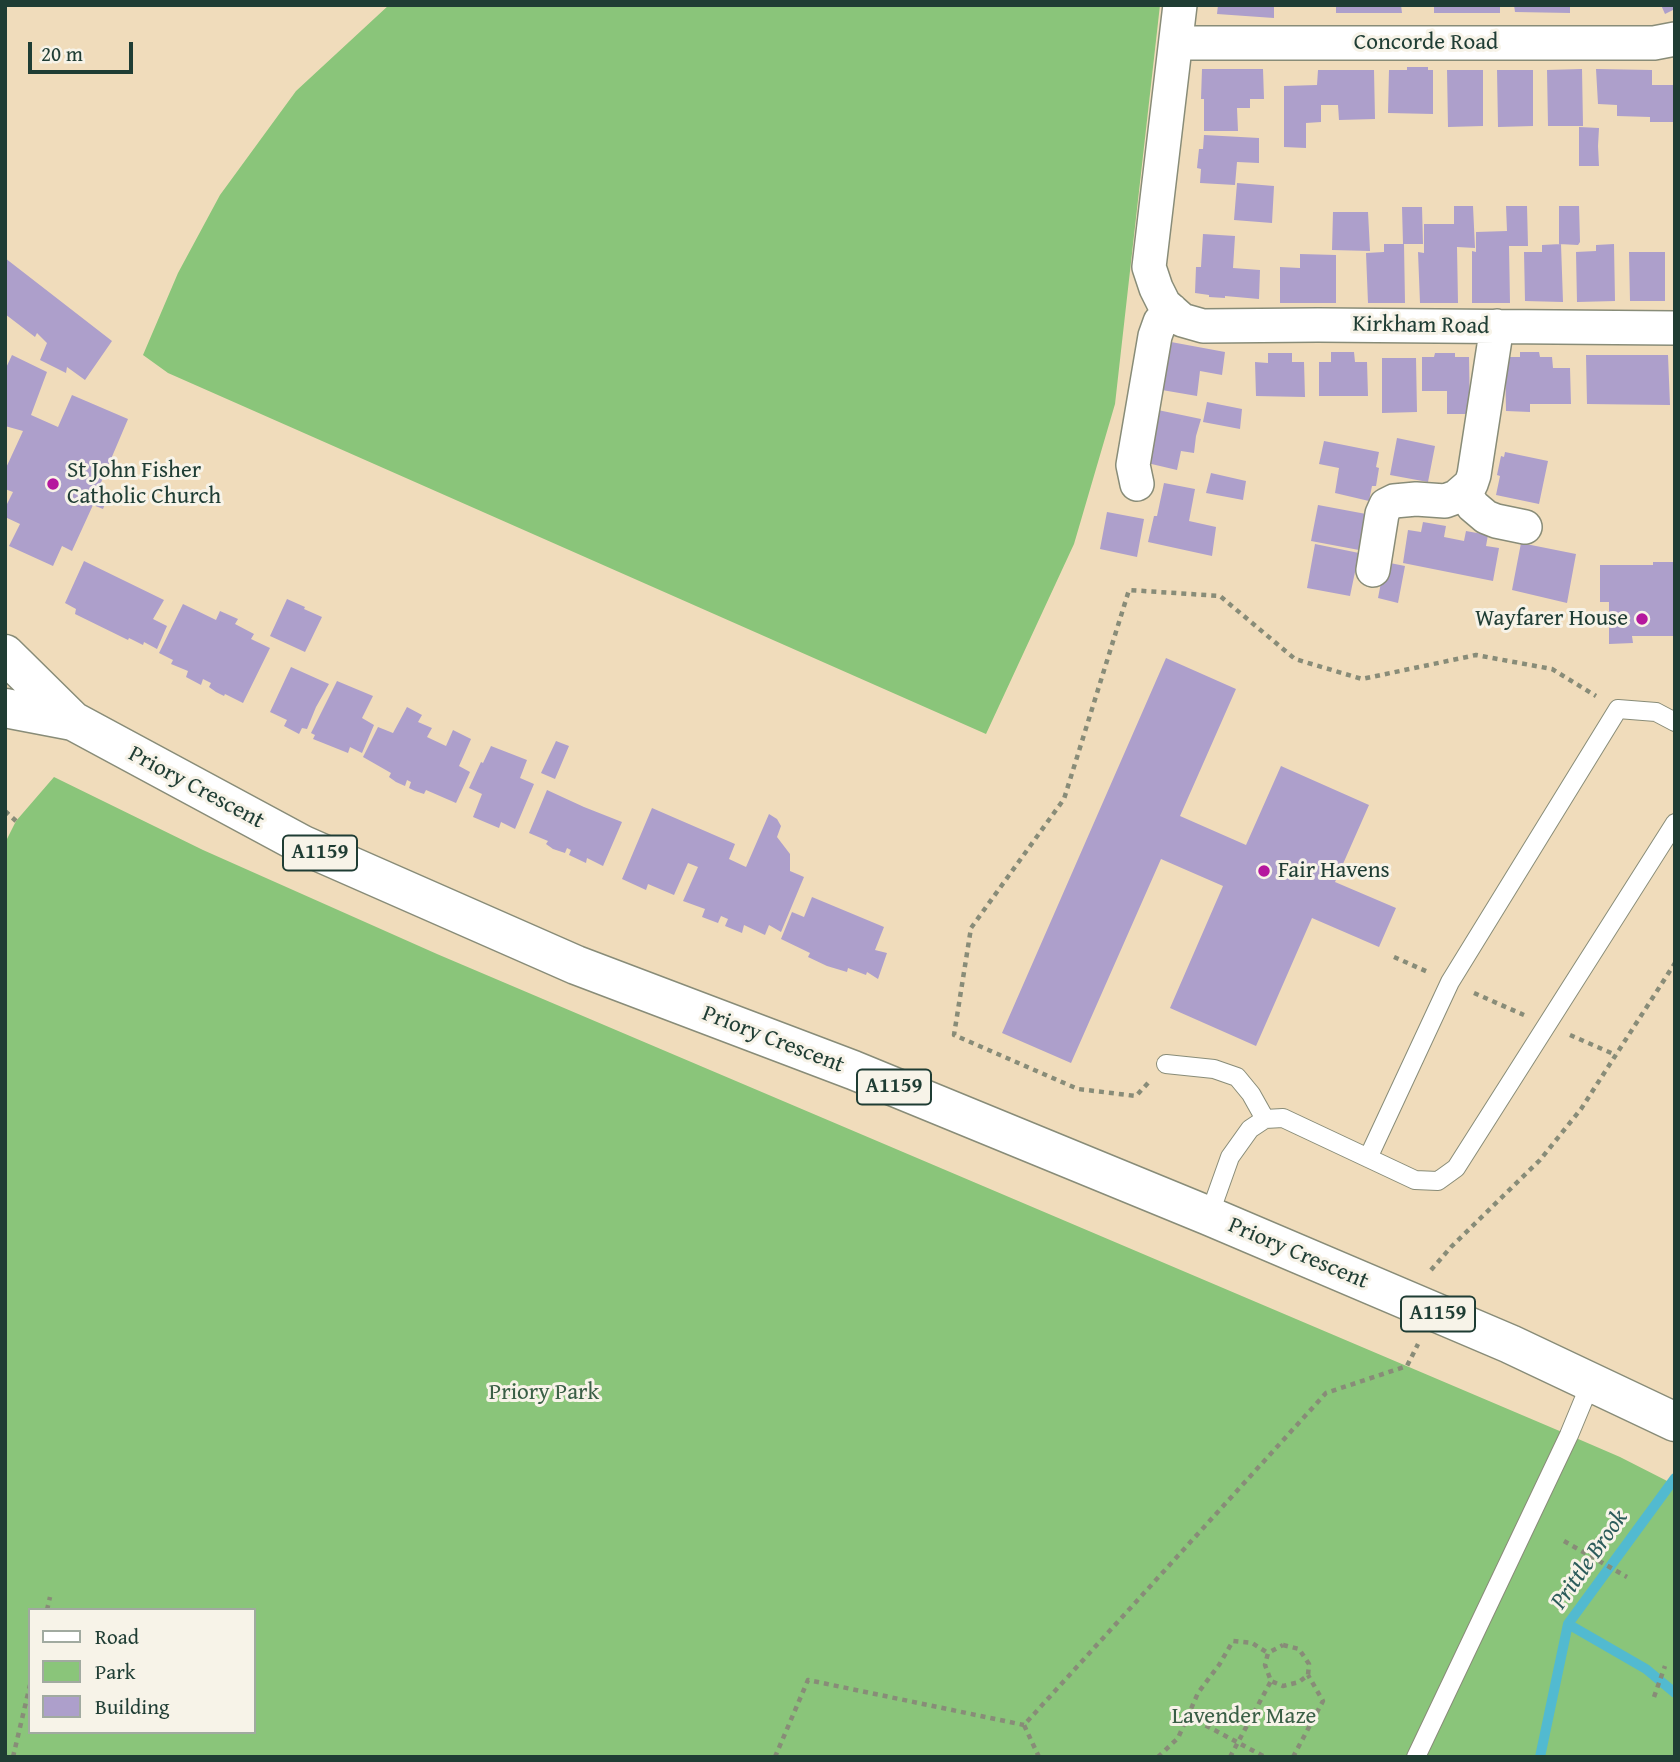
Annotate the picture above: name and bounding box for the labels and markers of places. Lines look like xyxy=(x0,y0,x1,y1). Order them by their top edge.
place label: St John Fisher Catholic Church xyxy=(67,457,221,511)
marker: St John Fisher Catholic Church xyxy=(45,476,61,492)
place label: Wayfarer House xyxy=(1475,605,1628,633)
marker: Wayfarer House xyxy=(1634,611,1650,627)
place label: Fair Havens xyxy=(1278,857,1390,885)
marker: Fair Havens xyxy=(1256,863,1272,879)

